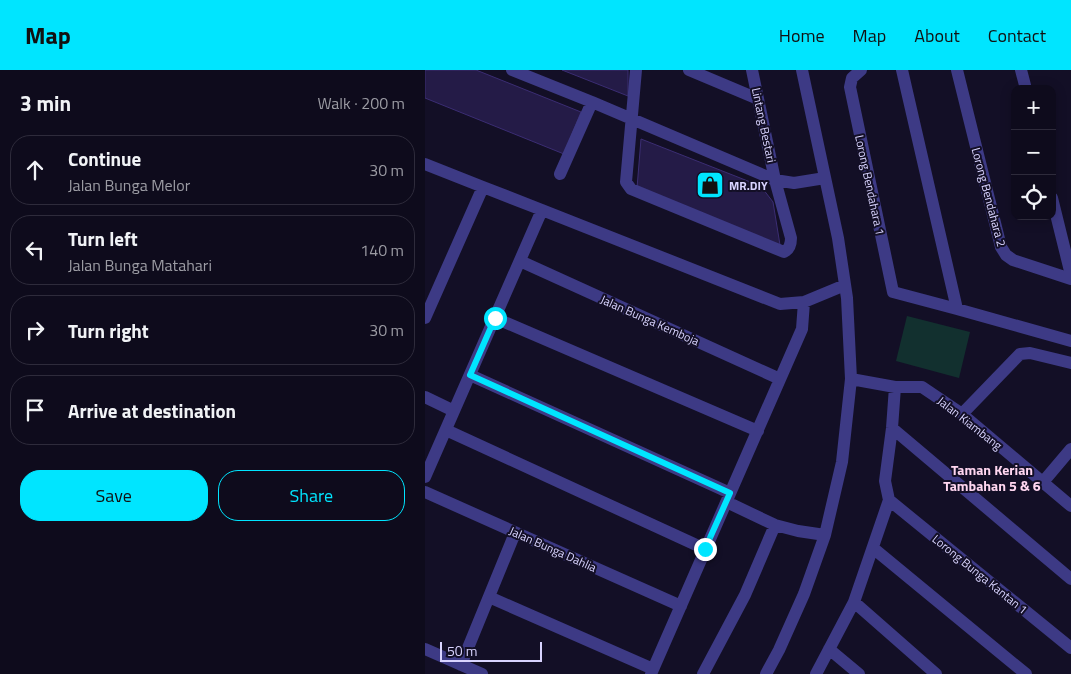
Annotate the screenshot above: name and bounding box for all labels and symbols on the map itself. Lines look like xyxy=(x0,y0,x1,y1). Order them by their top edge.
street label: Lintang Bestari xyxy=(747,86,781,164)
street label: Lorong Bendahara 1 xyxy=(850,133,890,237)
street label: Lorong Bendahara 2 xyxy=(967,145,1011,249)
shop icon: MR.DIY xyxy=(695,170,725,200)
place label: MR.DIY xyxy=(729,176,768,195)
street label: Jalan Bunga Kemboja xyxy=(598,290,702,350)
route start xyxy=(484,307,507,330)
street label: Jalan Kiambang xyxy=(933,392,1007,454)
district label: Taman Kerian Tambahan 5 & 6 xyxy=(943,459,1041,496)
street label: Jalan Bunga Dahlia xyxy=(506,521,600,577)
street label: Lorong Bunga Kantan 1 xyxy=(928,530,1032,618)
route end xyxy=(694,538,717,561)
scale bar xyxy=(440,639,543,662)

